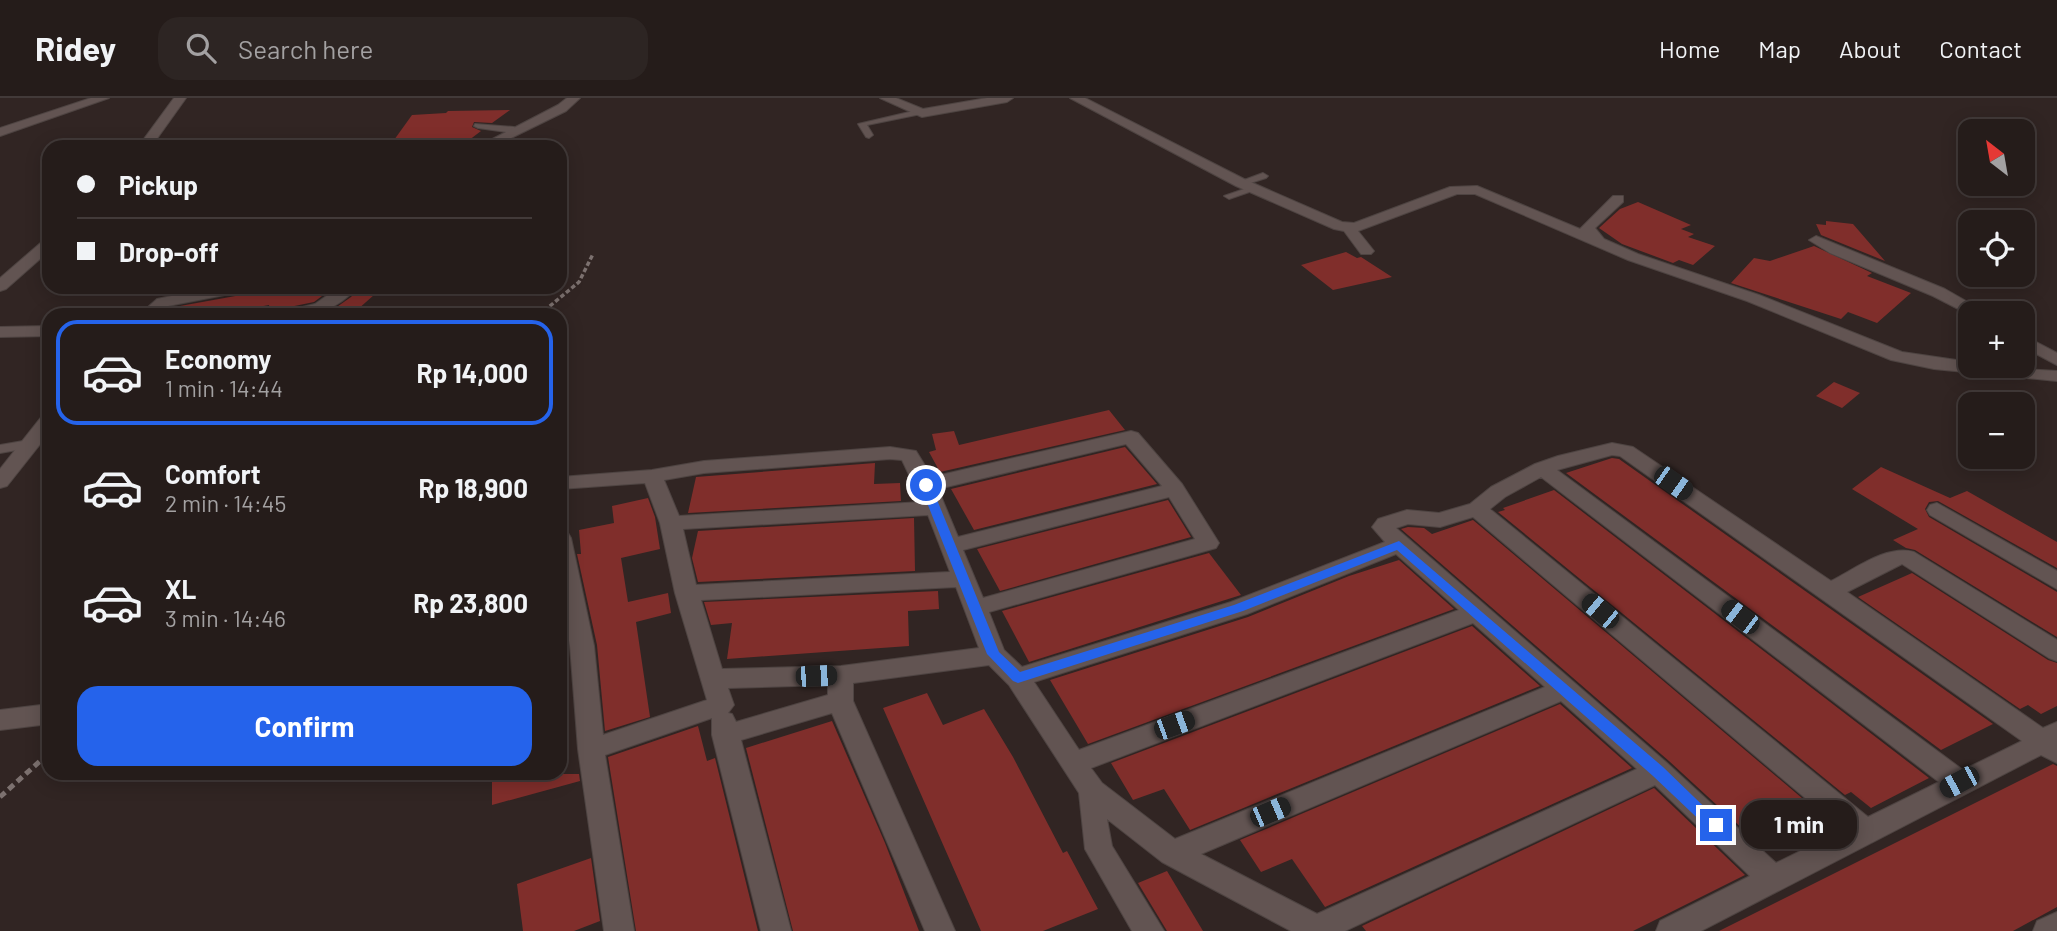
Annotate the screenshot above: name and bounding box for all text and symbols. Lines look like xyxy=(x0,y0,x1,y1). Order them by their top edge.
search box xyxy=(158,17,648,80)
text: Ridey xyxy=(35,28,116,68)
icon: search xyxy=(182,29,220,67)
text: Search here xyxy=(238,33,373,64)
text: Home xyxy=(1659,34,1720,63)
text: Map xyxy=(1758,34,1801,63)
text: About xyxy=(1839,34,1901,63)
text: Contact xyxy=(1939,34,2022,63)
north arrow xyxy=(1958,119,2035,196)
map controls xyxy=(1958,119,2035,469)
text: Pickup xyxy=(119,169,198,200)
button: locate xyxy=(1958,210,2035,287)
text: Drop-off xyxy=(119,236,219,267)
button: + xyxy=(1958,301,2035,378)
icon: car xyxy=(81,341,144,404)
text: Economy xyxy=(165,343,271,374)
text: Rp 14,000 xyxy=(416,357,528,388)
text: 1 min · 14:44 xyxy=(165,374,283,402)
button: − xyxy=(1958,392,2035,469)
icon: car xyxy=(81,456,144,519)
text: Comfort xyxy=(165,458,261,489)
car xyxy=(1650,462,1697,504)
route start xyxy=(910,469,942,501)
text: Rp 18,900 xyxy=(418,472,528,503)
text: 2 min · 14:45 xyxy=(165,489,286,517)
icon: car xyxy=(81,571,144,634)
text: XL xyxy=(165,573,196,604)
text: Rp 23,800 xyxy=(413,587,528,618)
car xyxy=(1578,589,1623,633)
car xyxy=(1717,596,1764,638)
text: 3 min · 14:46 xyxy=(165,604,286,632)
car xyxy=(795,665,838,687)
button: Confirm xyxy=(77,686,532,766)
car xyxy=(1151,708,1198,742)
car xyxy=(1936,763,1983,801)
car xyxy=(1247,794,1294,830)
callout: 1 min xyxy=(1740,800,1856,850)
route end xyxy=(1700,809,1732,841)
text: 1 min xyxy=(1774,810,1824,838)

